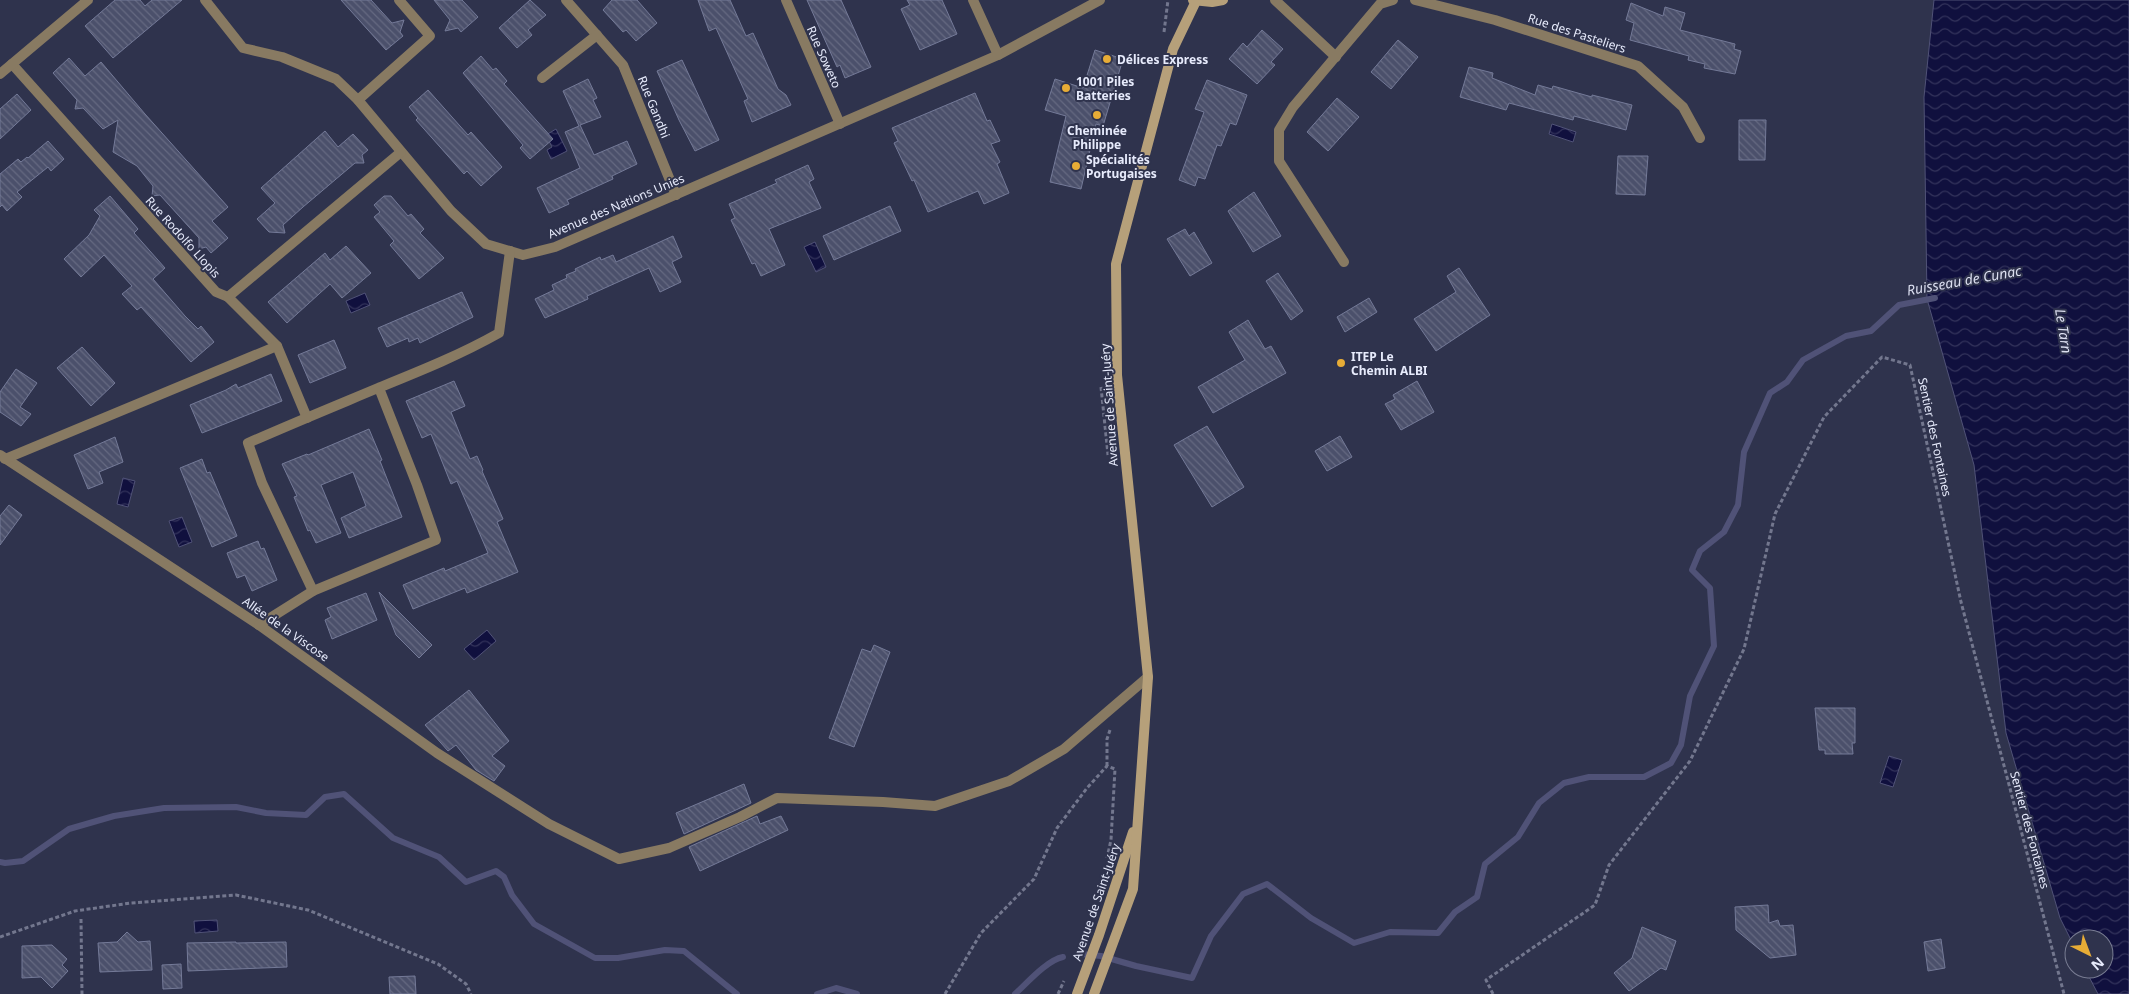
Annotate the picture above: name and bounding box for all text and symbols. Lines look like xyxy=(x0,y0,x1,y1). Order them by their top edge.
street label: Rue des Pasteliers xyxy=(1526,9,1629,57)
street label: Rue Soweto xyxy=(803,23,845,91)
place label: Délices Express xyxy=(1117,51,1208,68)
marker: Délices Express xyxy=(1101,53,1113,65)
street label: Rue Gandhi xyxy=(634,73,674,141)
place label: 1001 Piles Batteries xyxy=(1076,73,1134,104)
marker: 1001 Piles Batteries xyxy=(1060,82,1072,94)
marker: Cheminée Philippe xyxy=(1091,109,1103,121)
place label: Cheminée Philippe xyxy=(1067,122,1127,153)
place label: Spécialités Portugaises xyxy=(1086,151,1157,182)
marker: Spécialités Portugaises xyxy=(1070,160,1082,172)
street label: Avenue des Nations Unies xyxy=(545,169,687,243)
street label: Rue Rodolfo Llopis xyxy=(142,192,224,282)
water label: Ruisseau de Cunac xyxy=(1905,260,2023,299)
water label: Le Tarn xyxy=(2051,307,2077,355)
street label: Avenue de Saint-Juéry xyxy=(1096,342,1122,467)
place label: ITEP Le Chemin ALBI xyxy=(1351,348,1428,379)
marker: ITEP Le Chemin ALBI xyxy=(1335,357,1347,369)
street label: Sentier des Fontaines xyxy=(1914,376,1956,498)
street label: Allée de la Viscose xyxy=(239,593,333,665)
street label: Sentier des Fontaines xyxy=(2006,769,2054,891)
street label: Avenue de Saint-Juéry xyxy=(1068,840,1124,963)
north arrow xyxy=(2064,929,2114,979)
text: N xyxy=(2087,953,2109,975)

